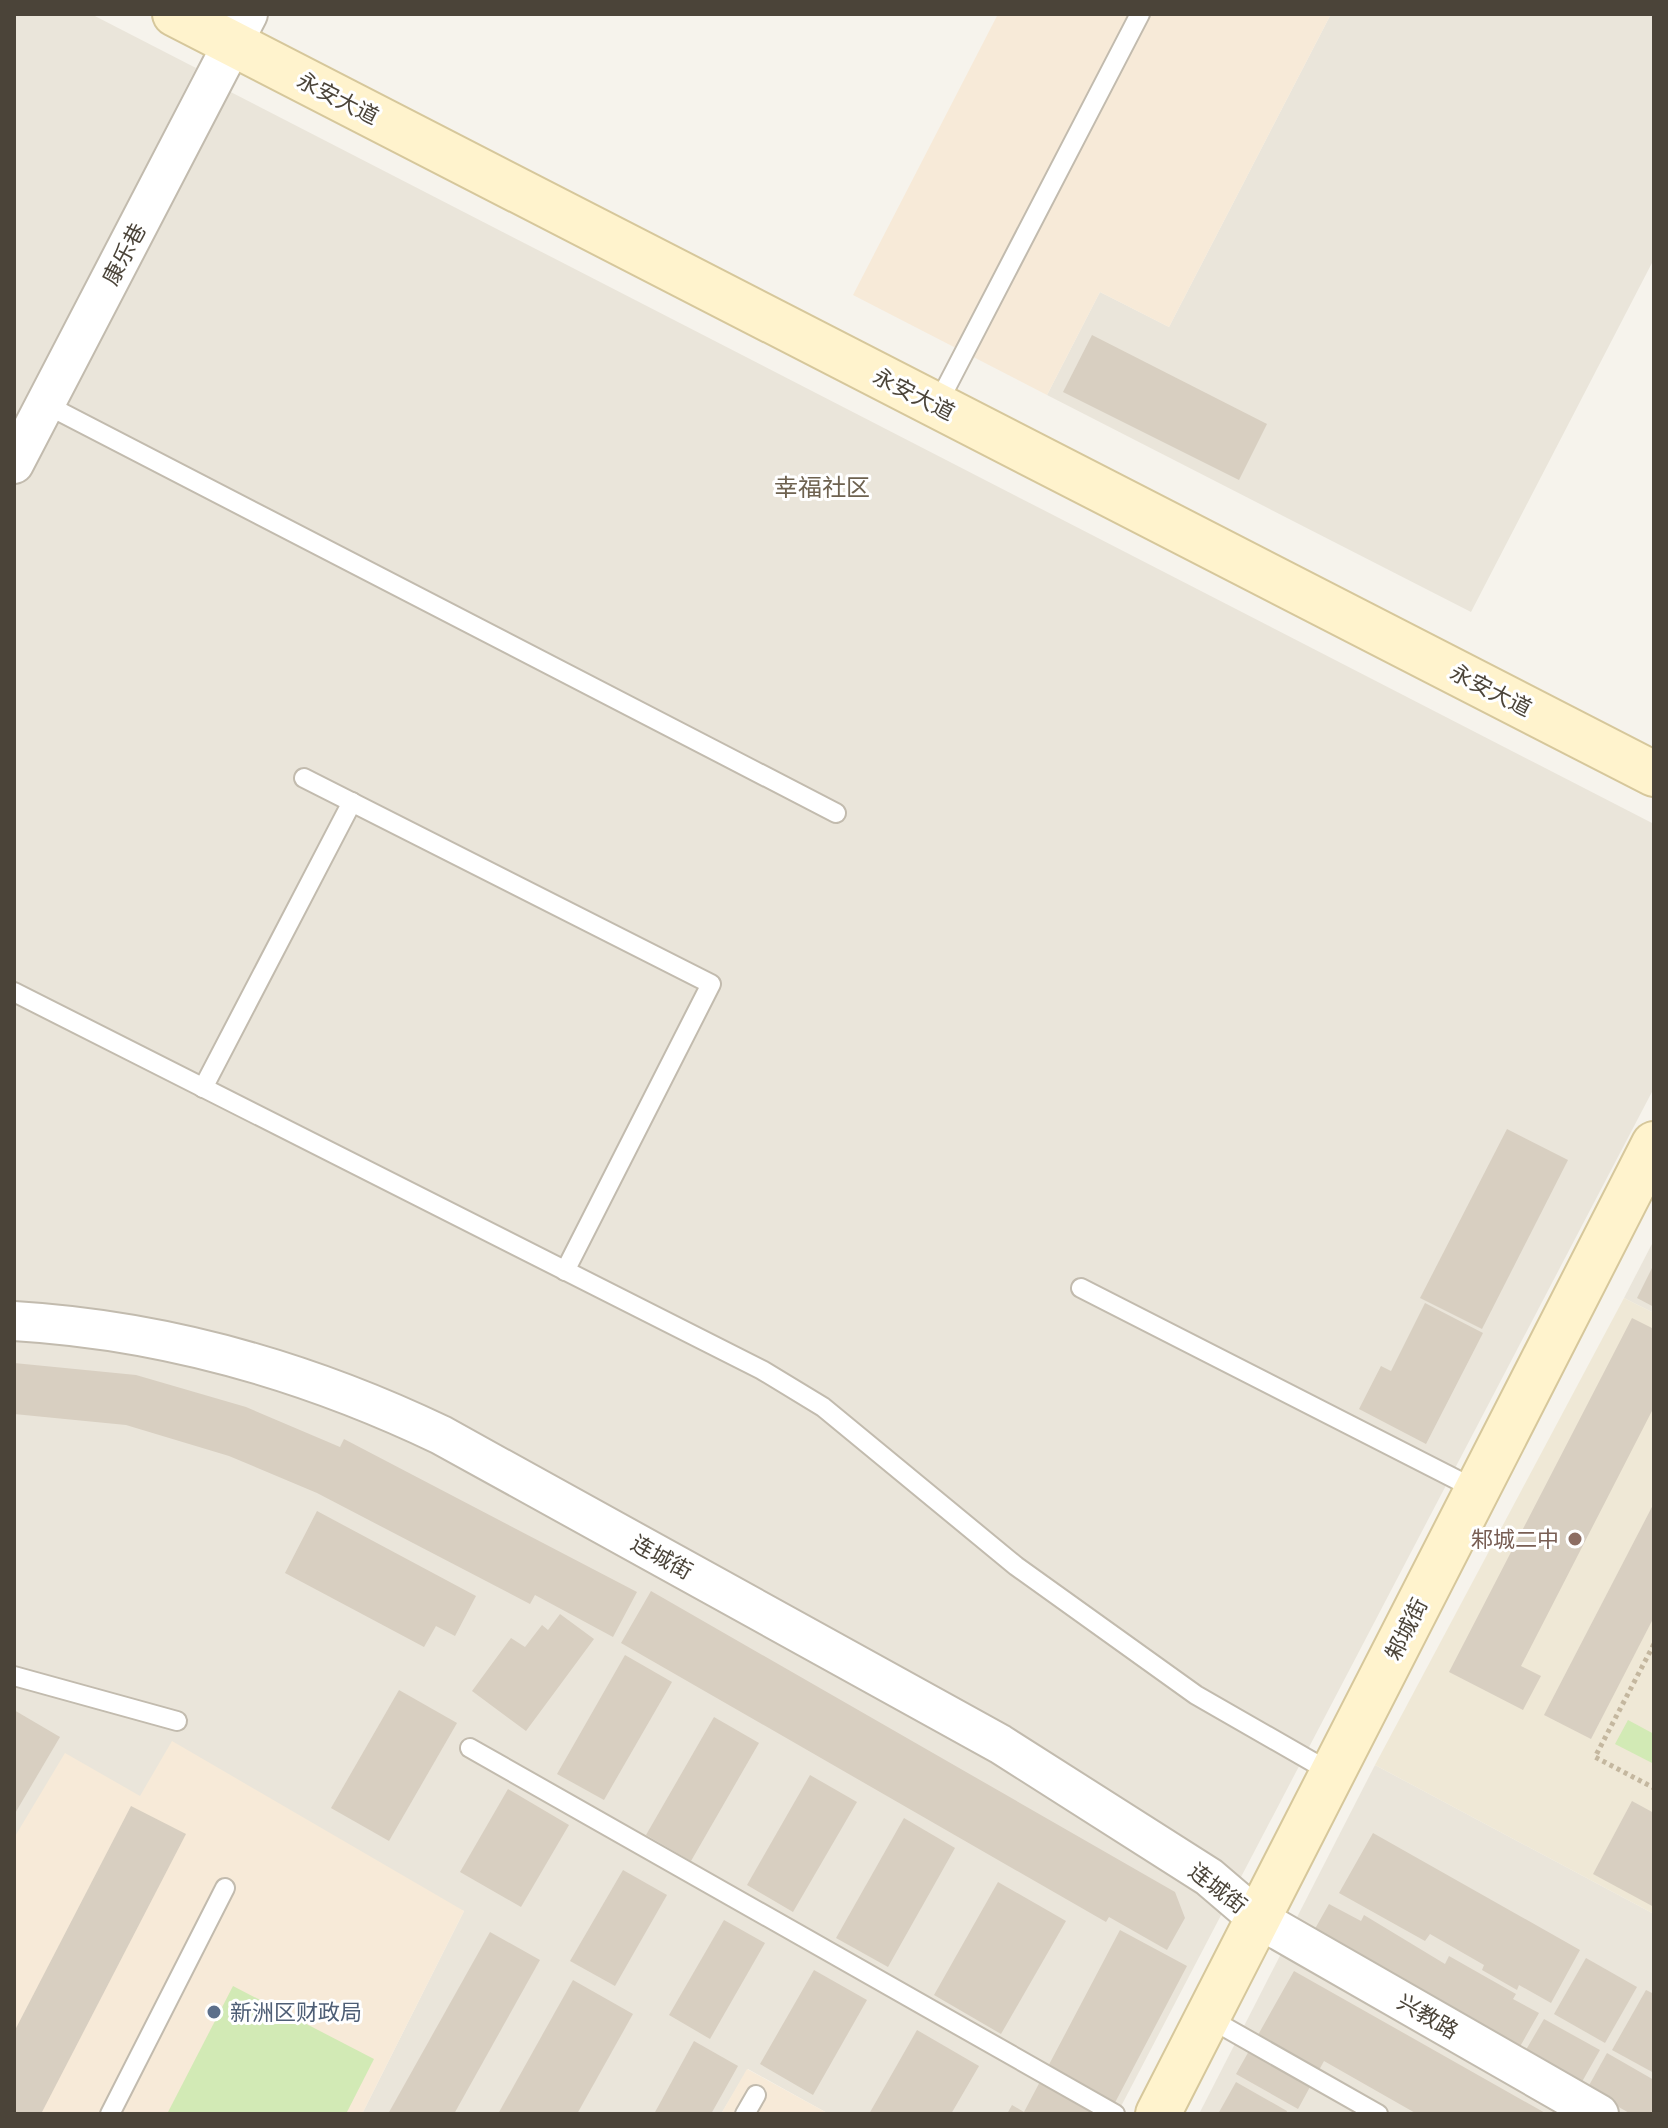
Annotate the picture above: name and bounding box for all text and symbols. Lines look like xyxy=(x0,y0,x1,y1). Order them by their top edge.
street label: 永安大道 xyxy=(292,66,383,130)
street label: 康乐巷 xyxy=(97,219,152,290)
street label: 永安大道 xyxy=(868,362,959,426)
district label: 幸福社区 xyxy=(774,474,870,502)
street label: 永安大道 xyxy=(1445,658,1536,722)
place label: 邾城二中 xyxy=(1471,1526,1559,1553)
street label: 连城街 xyxy=(626,1530,697,1585)
marker: 邾城二中 xyxy=(1566,1530,1584,1548)
street label: 邾城街 xyxy=(1379,1594,1433,1665)
street label: 连城街 xyxy=(1183,1857,1252,1919)
street label: 兴教路 xyxy=(1392,1988,1463,2045)
place label: 新洲区财政局 xyxy=(230,1999,362,2026)
marker: 新洲区财政局 xyxy=(205,2003,223,2021)

